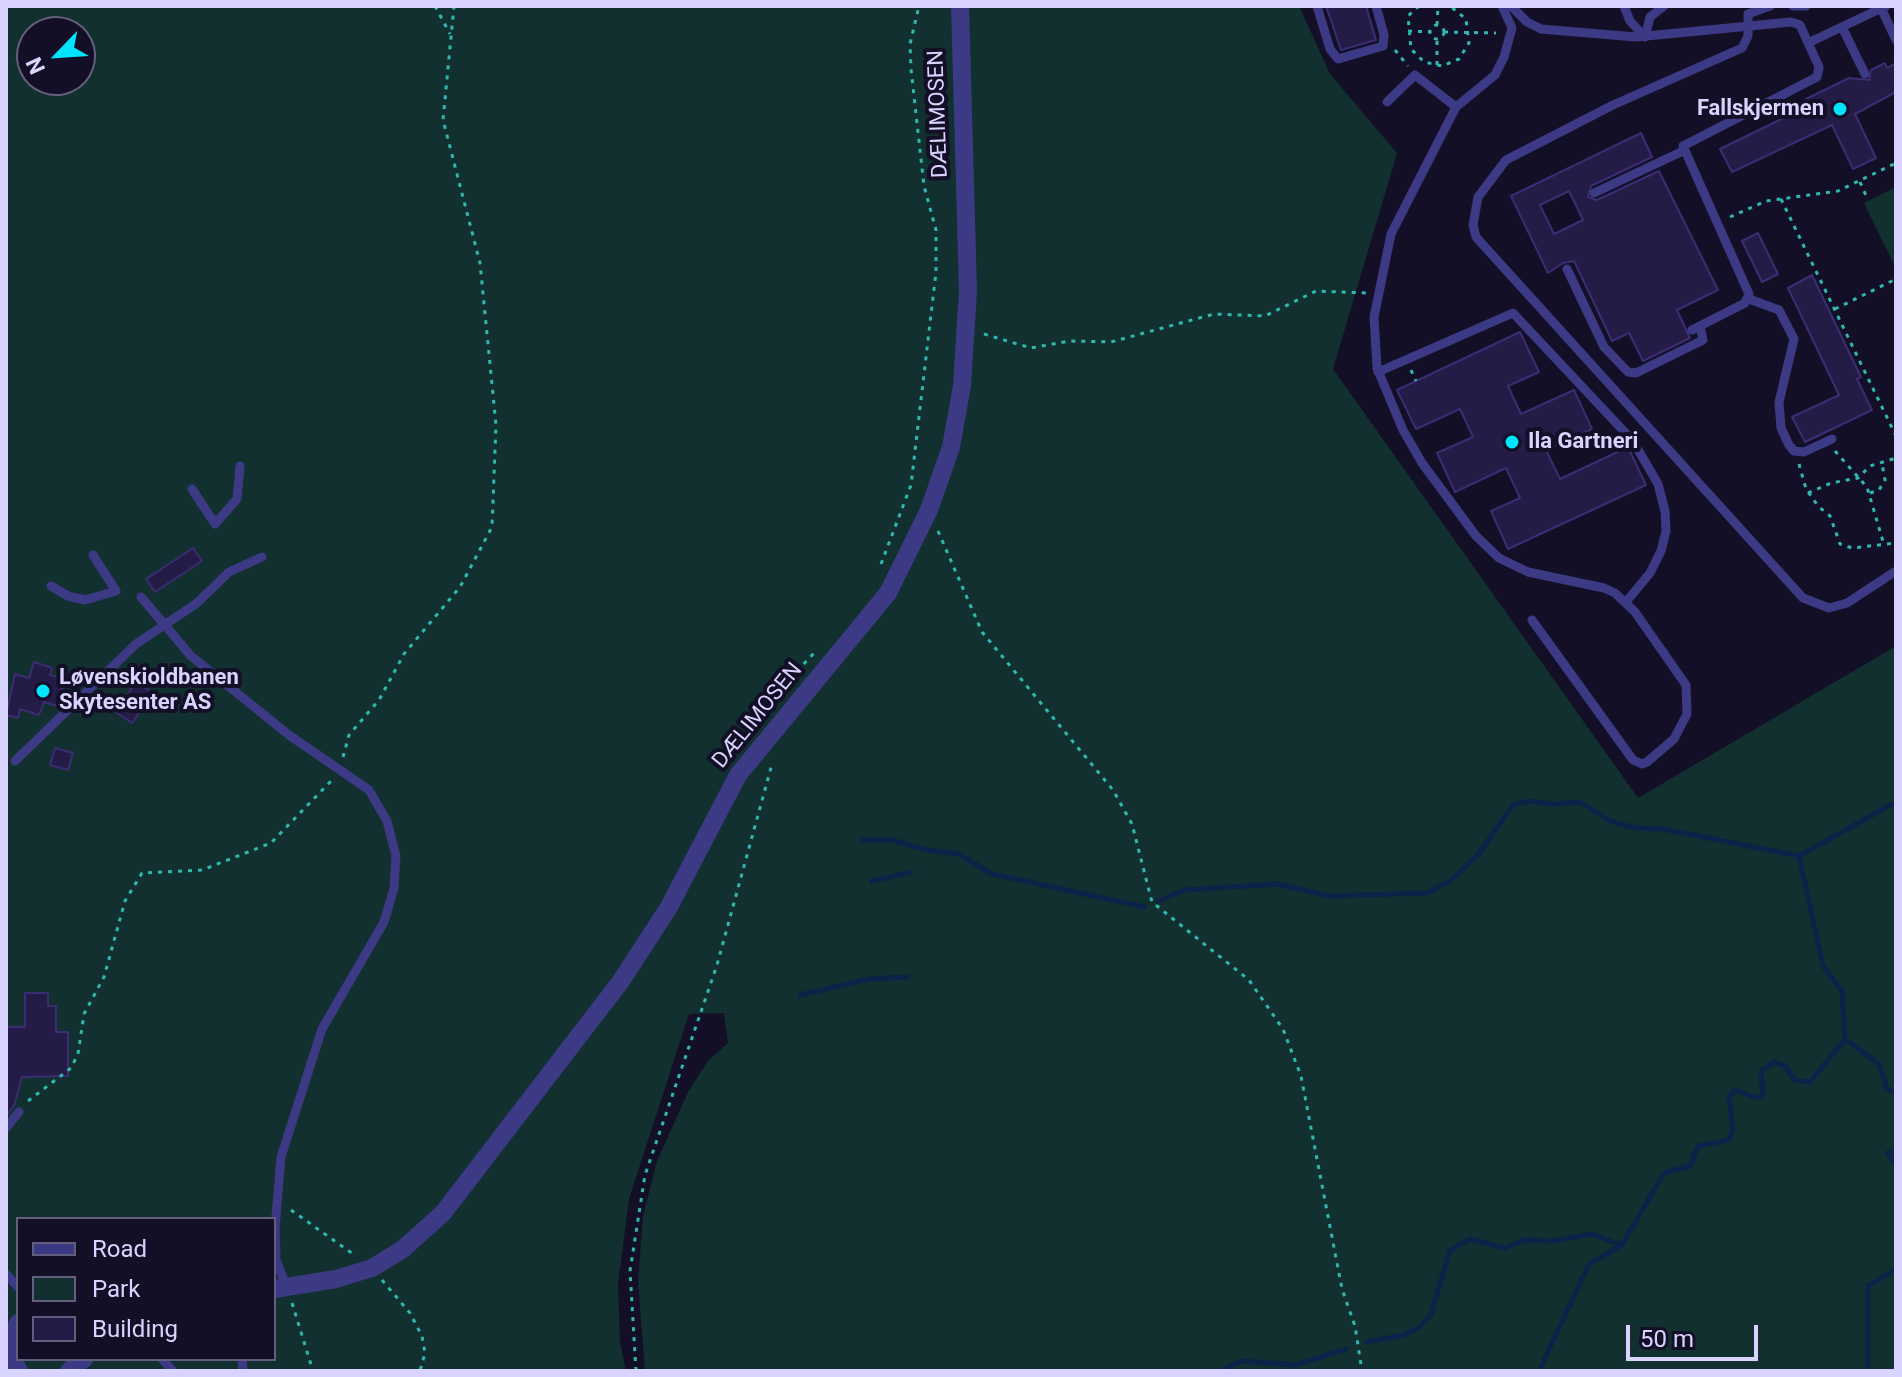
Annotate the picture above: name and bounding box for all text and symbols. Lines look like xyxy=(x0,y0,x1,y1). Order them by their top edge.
north arrow xyxy=(16,16,96,96)
street label: DÆLIMOSEN xyxy=(924,50,954,178)
text: N xyxy=(21,53,50,78)
place label: Fallskjermen xyxy=(1697,96,1824,122)
marker: Fallskjermen xyxy=(1831,100,1849,118)
place label: Ila Gartneri xyxy=(1528,429,1638,455)
marker: Ila Gartneri xyxy=(1503,433,1521,451)
street label: DÆLIMOSEN xyxy=(707,658,809,774)
place label: Løvenskioldbanen Skytesenter AS xyxy=(59,665,239,716)
marker: Løvenskioldbanen Skytesenter AS xyxy=(34,682,52,700)
legend xyxy=(16,1217,276,1361)
text: Road xyxy=(92,1235,147,1263)
text: Park xyxy=(92,1275,140,1303)
scale bar xyxy=(1630,1309,1762,1359)
text: Building xyxy=(92,1315,178,1343)
text: 50 m xyxy=(1640,1325,1694,1353)

